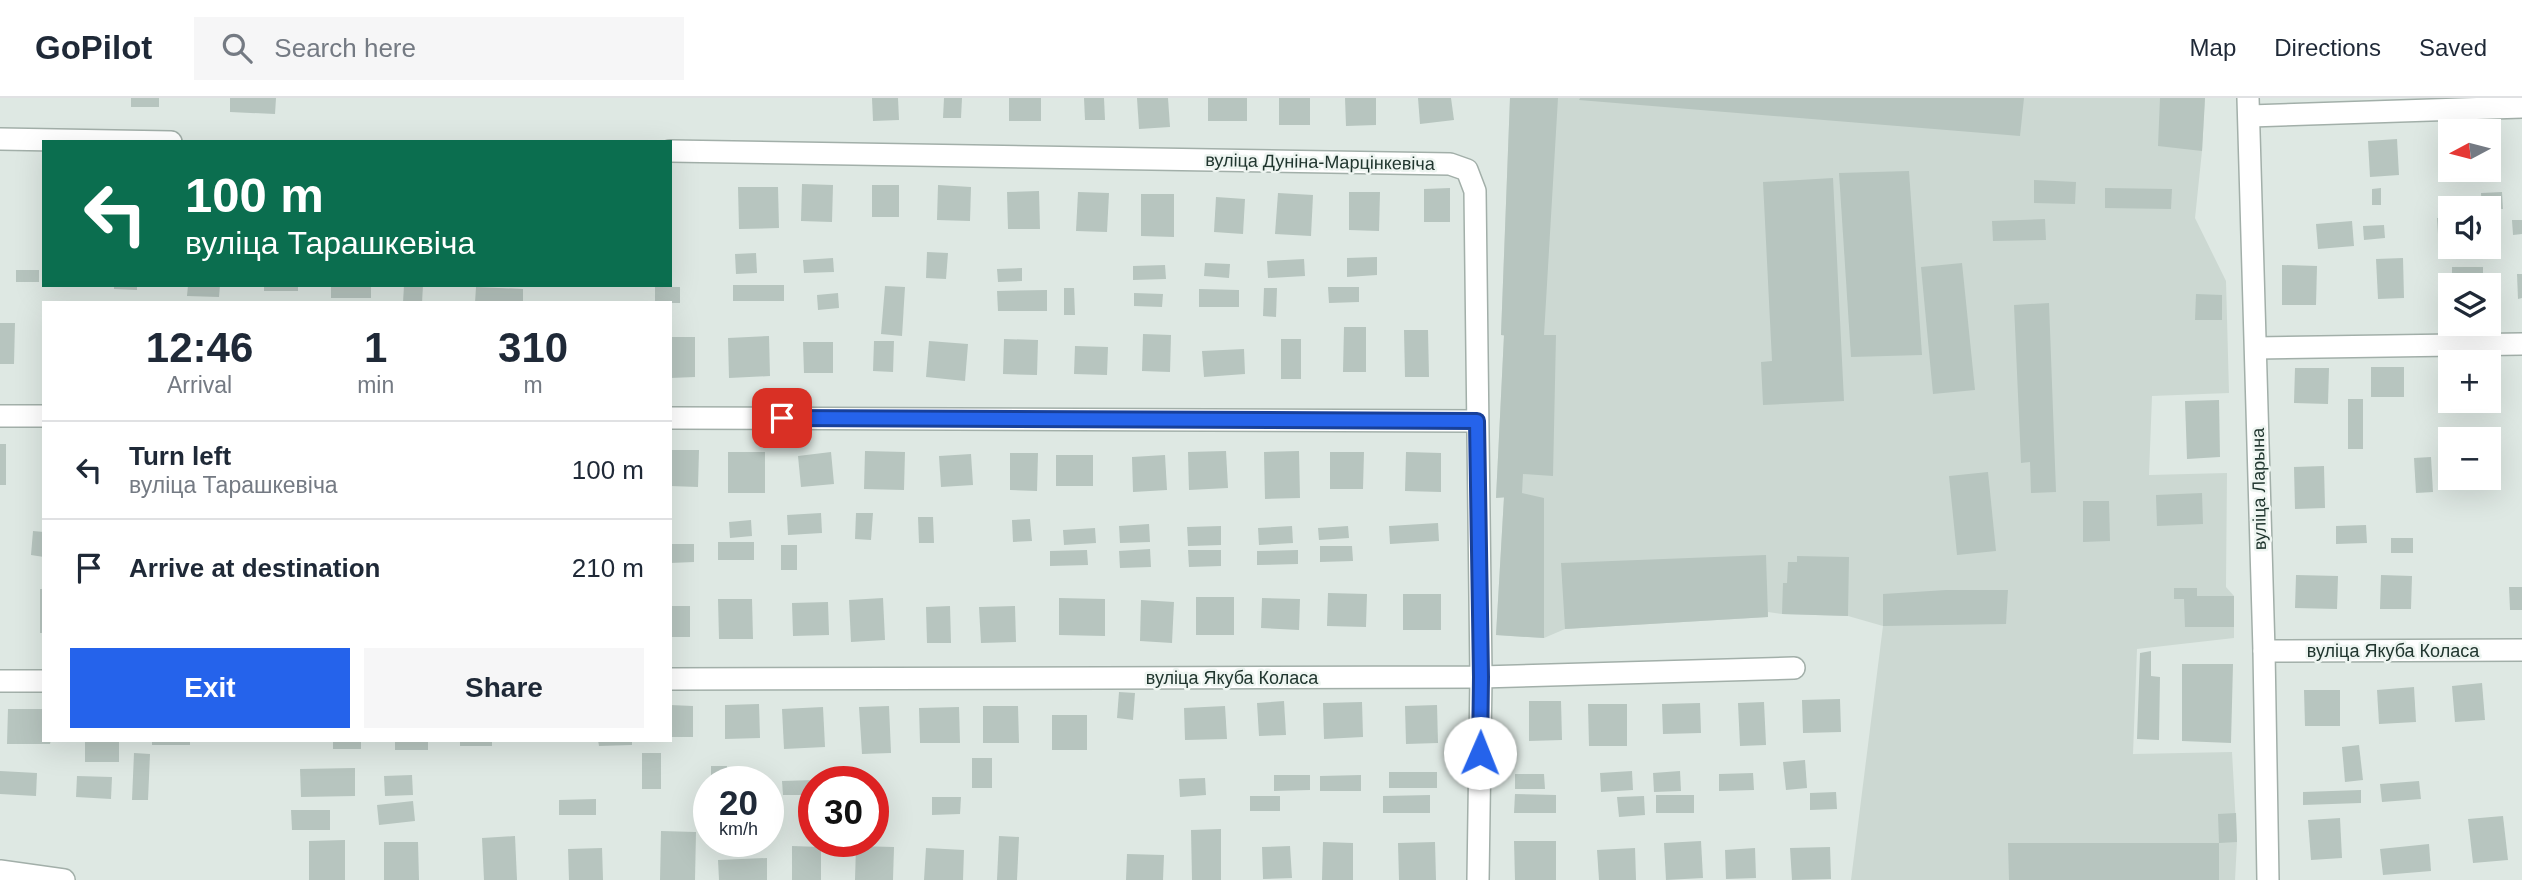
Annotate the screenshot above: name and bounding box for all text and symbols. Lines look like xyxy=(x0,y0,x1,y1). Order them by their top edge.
search box xyxy=(194,17,684,80)
text: GoPilot xyxy=(35,29,152,66)
icon: search xyxy=(218,29,256,67)
text: Search here xyxy=(274,33,416,63)
text: Map xyxy=(2190,34,2236,61)
text: Directions xyxy=(2274,34,2381,61)
text: Saved xyxy=(2419,34,2487,61)
north arrow xyxy=(2438,119,2501,182)
map controls xyxy=(2438,119,2501,490)
street label: вуліца Дуніна-Марцінкевіча xyxy=(1205,150,1436,174)
icon: left xyxy=(70,168,161,259)
text: 100 m xyxy=(185,168,324,222)
button: sound xyxy=(2438,196,2501,259)
text: вуліца Тарашкевіча xyxy=(185,225,475,261)
button: layers xyxy=(2438,273,2501,336)
text: 12:46 xyxy=(146,324,253,371)
text: 1 xyxy=(364,324,387,371)
text: 310 xyxy=(498,324,568,371)
button: + xyxy=(2438,350,2501,413)
text: Arrival xyxy=(167,372,232,398)
text: min xyxy=(357,372,394,398)
text: m xyxy=(524,372,543,398)
pin xyxy=(752,388,812,448)
icon: arrive xyxy=(763,399,801,437)
street label: вуліца Ларына xyxy=(2248,427,2270,550)
button: − xyxy=(2438,427,2501,490)
text: Turn left xyxy=(129,441,231,471)
icon: left xyxy=(70,451,108,489)
text: 100 m xyxy=(572,455,644,485)
text: вуліца Тарашкевіча xyxy=(129,472,338,498)
icon: arrive xyxy=(70,549,108,587)
text: Arrive at destination xyxy=(129,553,380,583)
text: 210 m xyxy=(572,553,644,583)
street label: вуліца Якуба Коласа xyxy=(2307,641,2480,661)
button: Exit xyxy=(70,648,350,728)
button: Share xyxy=(364,648,644,728)
street label: вуліца Якуба Коласа xyxy=(1146,668,1319,688)
position arrow xyxy=(1443,716,1517,790)
speed limit sign: 30 xyxy=(798,766,889,857)
text: 20 xyxy=(719,783,758,822)
text: km/h xyxy=(719,819,758,839)

